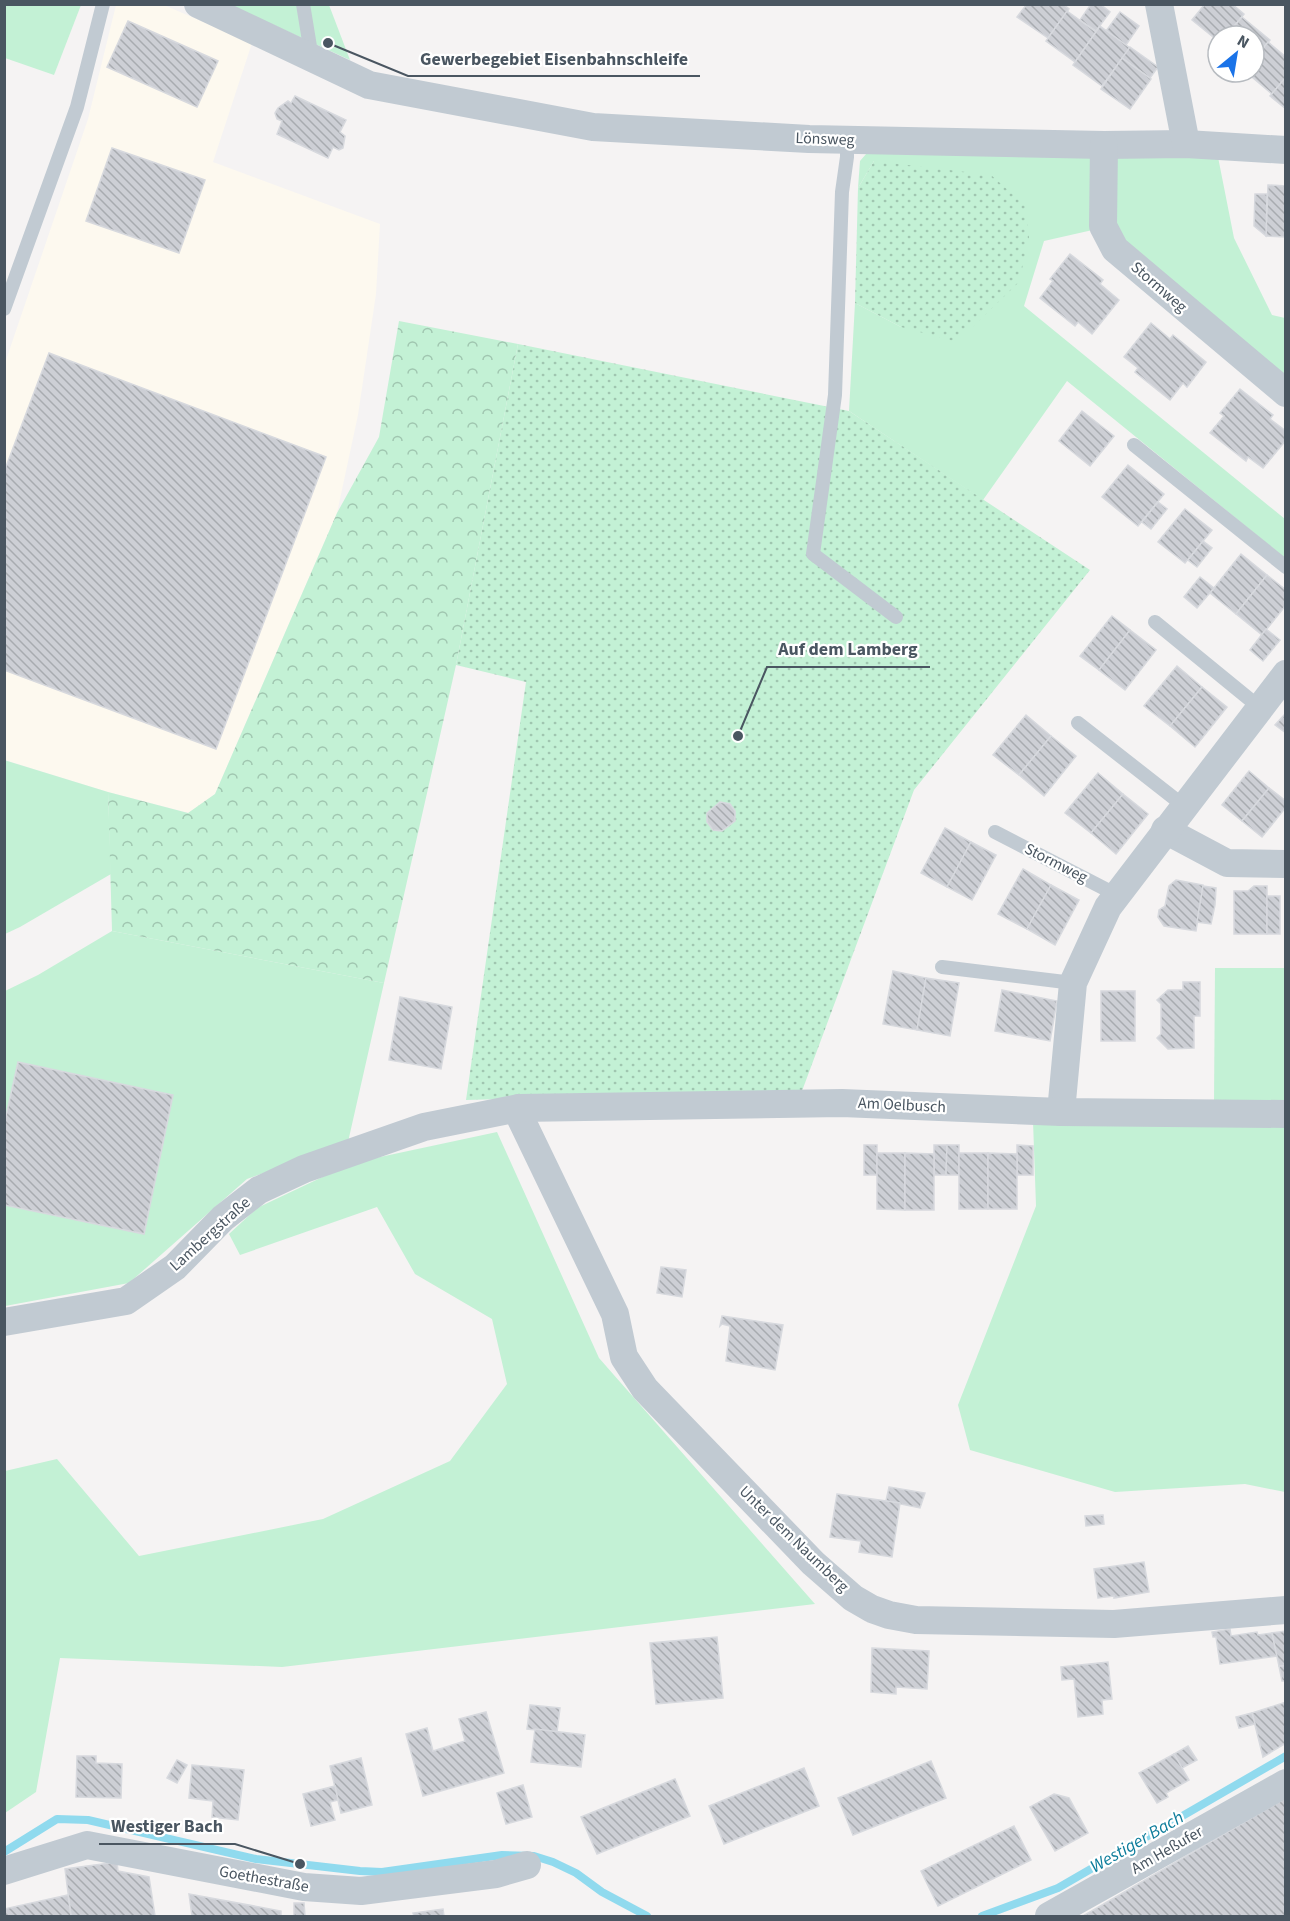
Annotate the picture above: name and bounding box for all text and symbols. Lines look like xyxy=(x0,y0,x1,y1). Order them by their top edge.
north arrow xyxy=(1206,24,1266,84)
text: N xyxy=(1233,30,1253,54)
callout: Gewerbegebiet Eisenbahnschleife xyxy=(408,40,700,76)
text: Gewerbegebiet Eisenbahnschleife xyxy=(420,47,688,72)
street label: Lönsweg xyxy=(795,127,855,151)
street label: Stormweg xyxy=(1126,256,1192,318)
callout: Auf dem Lamberg xyxy=(767,631,930,667)
text: Auf dem Lamberg xyxy=(777,637,918,662)
street label: Stormweg xyxy=(1021,838,1091,888)
street label: Am Oelbusch xyxy=(857,1092,947,1118)
street label: Lambergstraße xyxy=(165,1192,255,1276)
street label: Unter dem Naumberg xyxy=(734,1481,854,1597)
water label: Westiger Bach xyxy=(1085,1805,1189,1879)
callout: Westiger Bach xyxy=(99,1808,235,1844)
text: Westiger Bach xyxy=(111,1814,223,1839)
street label: Am Heßufer xyxy=(1127,1820,1207,1879)
street label: Goethestraße xyxy=(217,1860,311,1898)

